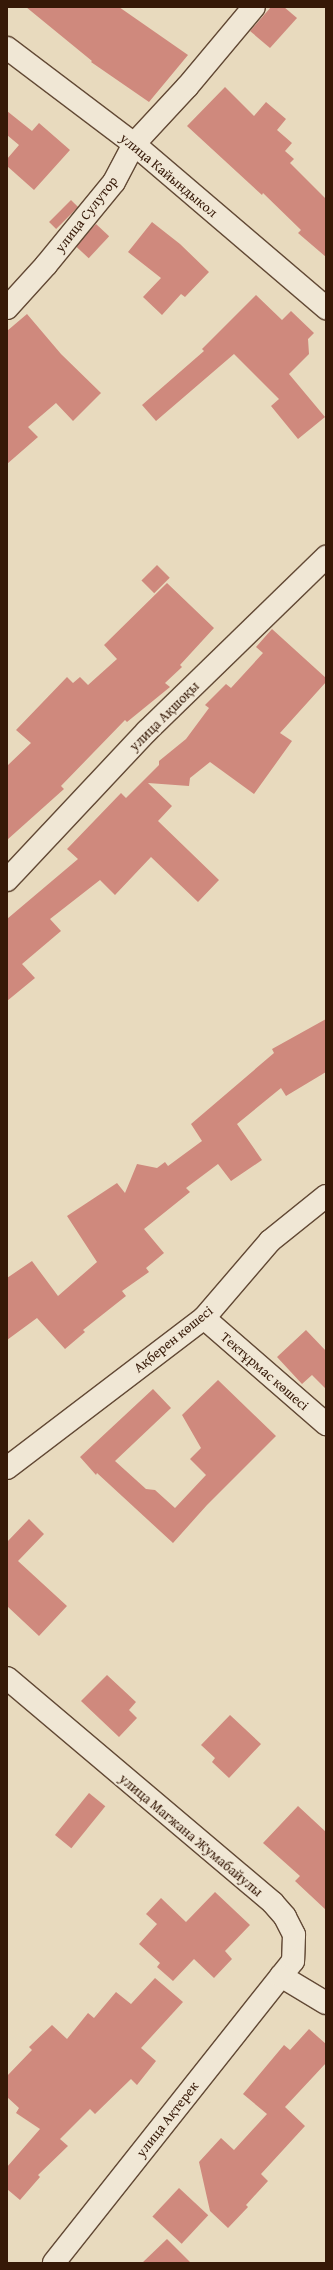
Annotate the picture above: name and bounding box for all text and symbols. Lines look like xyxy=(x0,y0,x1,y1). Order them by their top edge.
street label: улица Кайындыкол xyxy=(117,129,221,221)
street label: улица Сулутор xyxy=(51,173,121,255)
street label: улица Ақшоқы xyxy=(126,678,202,754)
street label: Ақберен көшесі xyxy=(130,1302,216,1376)
street label: Тектұрмас көшесі xyxy=(218,1328,312,1414)
street label: улица Магжана Жумабайулы xyxy=(116,1770,266,1900)
street label: улица Ақтерек xyxy=(132,2078,202,2160)

